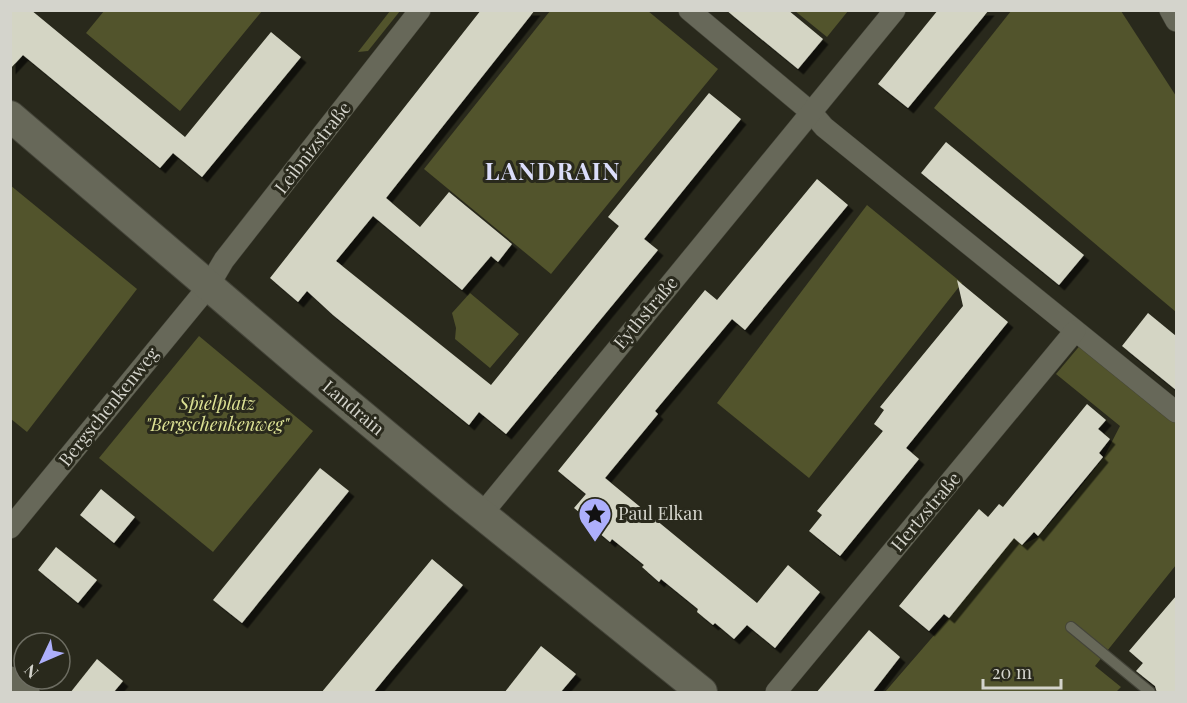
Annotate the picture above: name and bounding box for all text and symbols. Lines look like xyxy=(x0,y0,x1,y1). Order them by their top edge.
street label: Leibnizstraße xyxy=(269,96,356,198)
district label: LANDRAIN xyxy=(485,154,621,186)
street label: Eythstraße xyxy=(608,271,683,354)
street label: Bergschenkenweg xyxy=(53,342,164,471)
street label: Landrain xyxy=(318,374,390,440)
park label: Spielplatz "Bergschenkenweg" xyxy=(145,391,290,436)
street label: Hertzstraße xyxy=(885,467,965,556)
place icon: Paul Elkan xyxy=(577,496,613,543)
place label: Paul Elkan xyxy=(618,501,703,525)
north arrow xyxy=(12,631,72,691)
scale bar xyxy=(983,652,1061,690)
text: N xyxy=(19,660,42,683)
text: 20 m xyxy=(992,660,1032,684)

